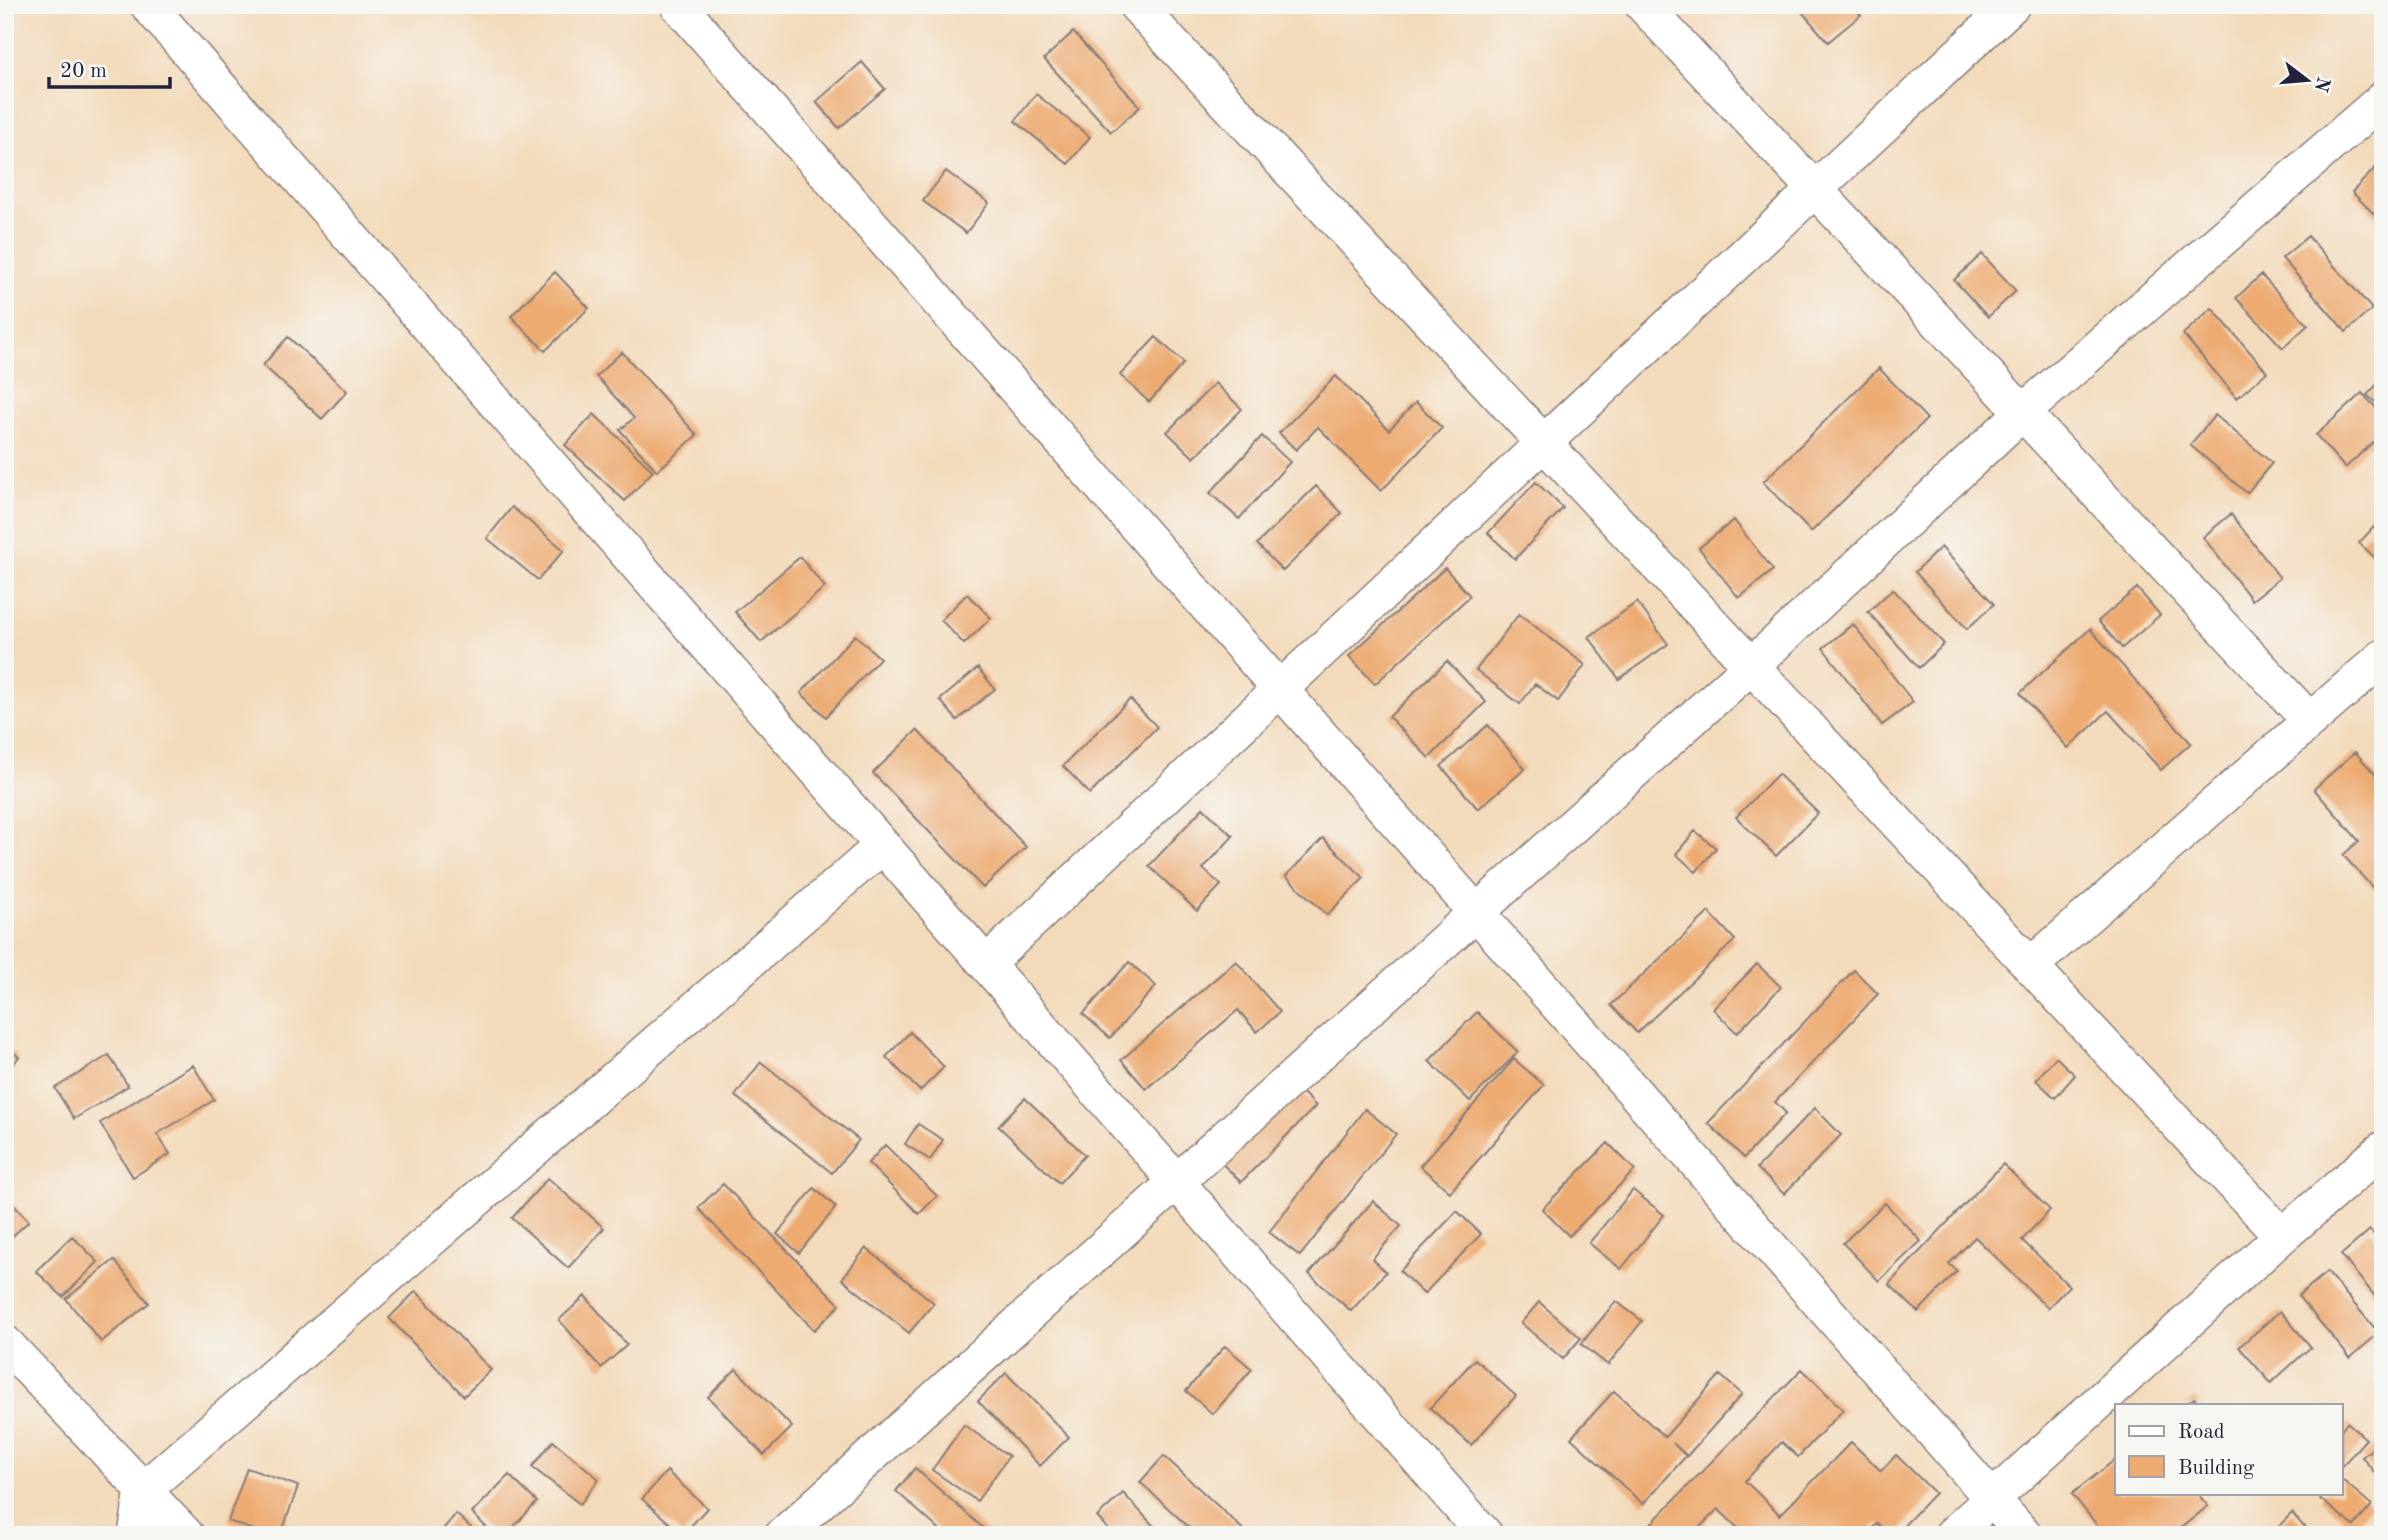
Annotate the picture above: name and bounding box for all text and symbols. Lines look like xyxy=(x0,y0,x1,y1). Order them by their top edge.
scale bar xyxy=(49,46,170,90)
north arrow xyxy=(2272,46,2342,116)
text: 20 m xyxy=(60,61,107,82)
text: N xyxy=(2310,74,2332,94)
legend xyxy=(2115,1404,2342,1494)
text: Road xyxy=(2178,1422,2225,1443)
text: Building xyxy=(2178,1458,2255,1479)

